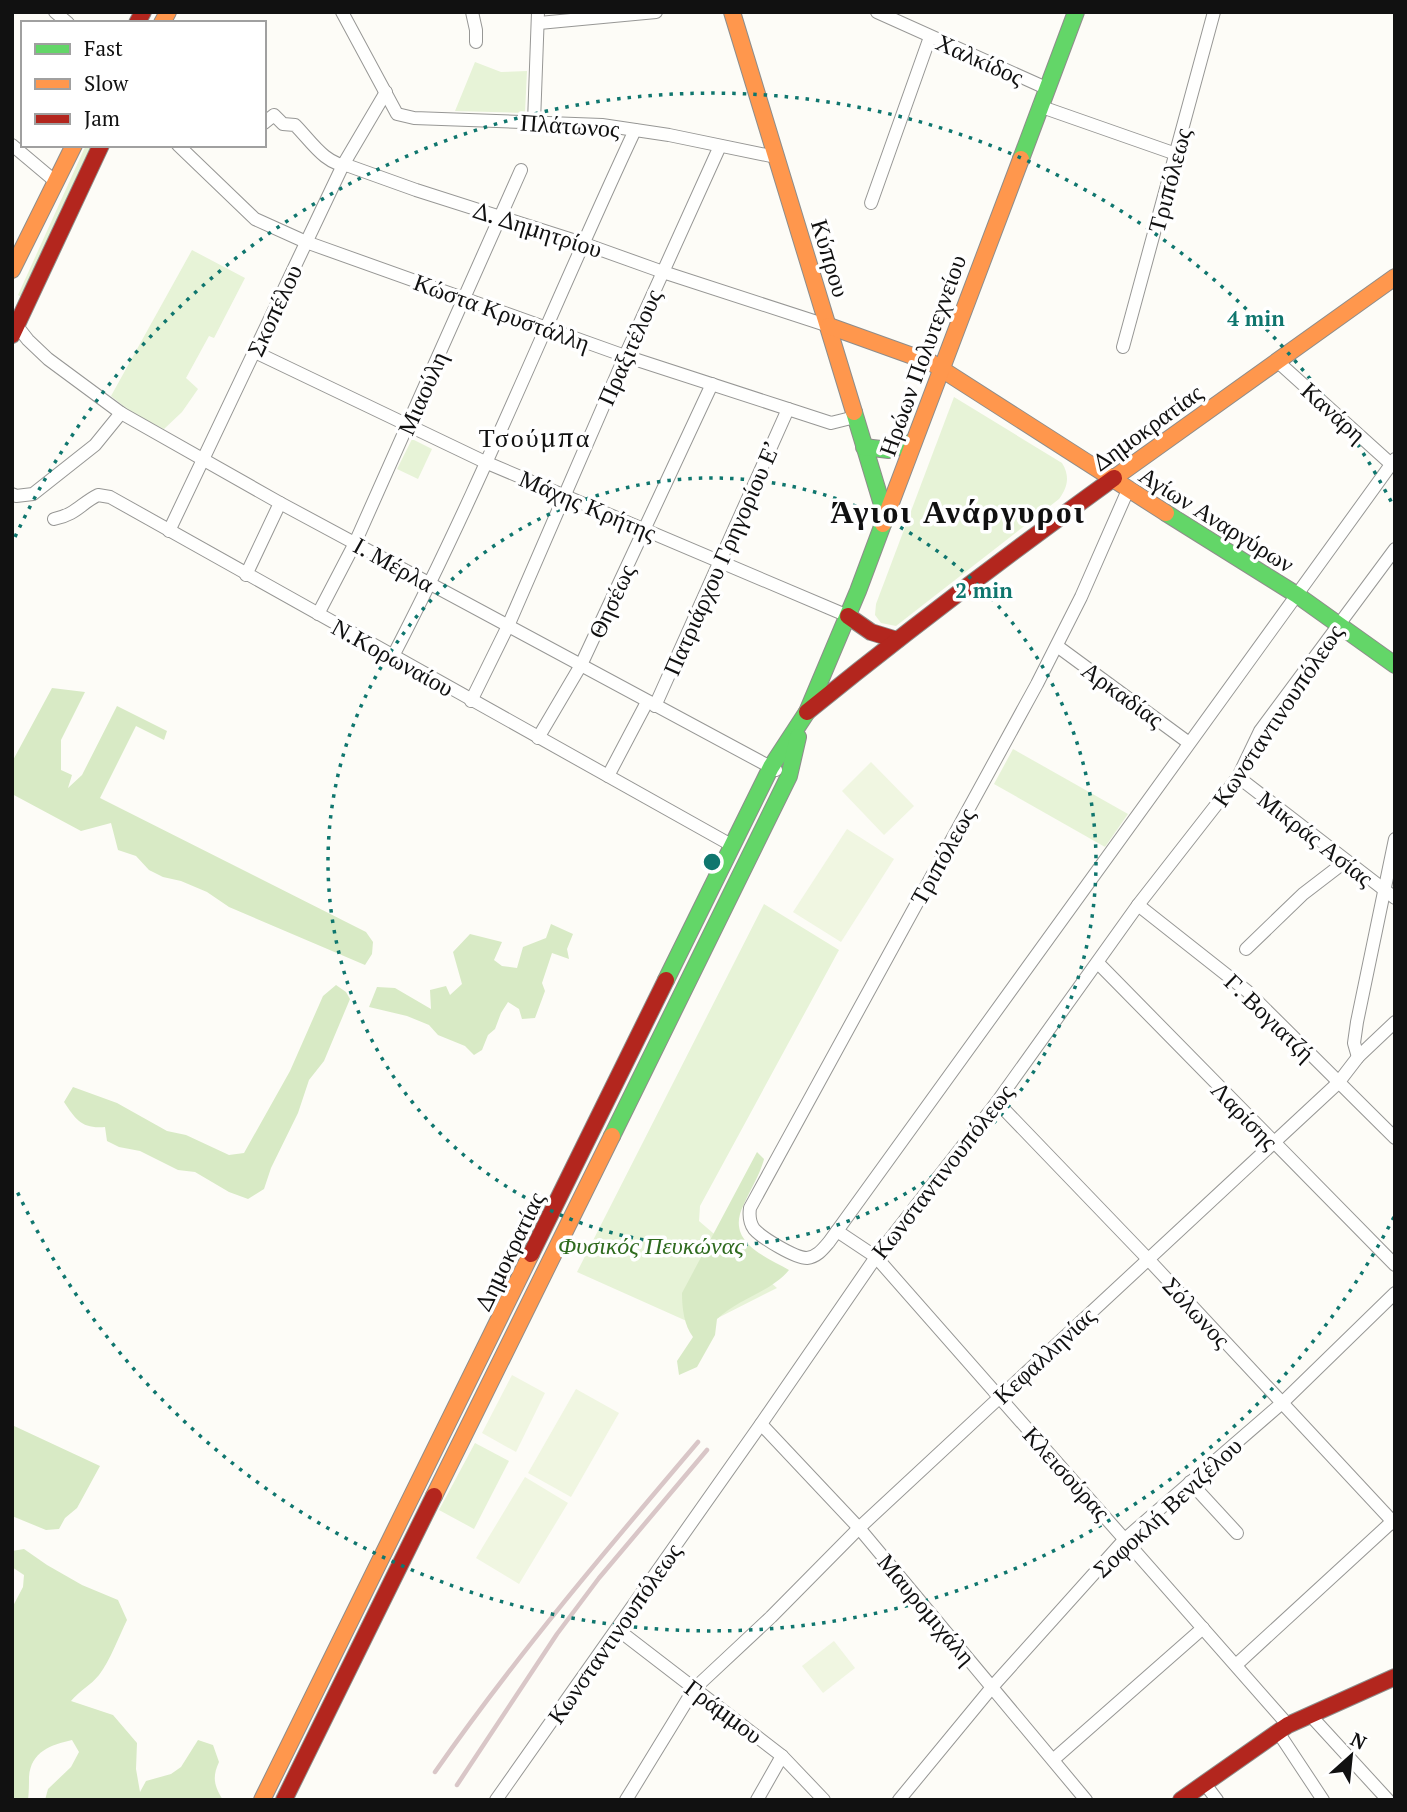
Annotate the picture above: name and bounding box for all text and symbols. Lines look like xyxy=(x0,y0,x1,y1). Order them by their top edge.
legend xyxy=(21,21,266,147)
street label: Χαλκίδος xyxy=(931,26,1029,93)
text: Fast xyxy=(84,34,123,62)
text: Slow xyxy=(84,69,129,97)
text: Jam xyxy=(84,104,120,132)
street label: Πλάτωνος xyxy=(519,106,621,144)
street label: Τριπόλεως xyxy=(1140,124,1198,236)
street label: Δ. Δημητρίου xyxy=(470,193,606,265)
street label: Κύπρου xyxy=(804,215,858,301)
street label: Ηρώων Πολυτεχνείου xyxy=(871,250,973,460)
street label: Σκοπέλου xyxy=(239,259,309,361)
street label: Κώστα Κρυστάλλη xyxy=(410,265,594,359)
street label: Πραξιτέλους xyxy=(589,284,669,410)
text: 4 min xyxy=(1227,304,1285,332)
street label: Μιαούλη xyxy=(389,346,455,440)
street label: Κανάρη xyxy=(1295,374,1373,450)
street label: Δημοκρατίας xyxy=(1086,376,1209,478)
district label: Τσούμπα xyxy=(479,420,591,454)
street label: Πατριάρχου Γρηγορίου Ε’ xyxy=(655,436,787,680)
street label: Αγίων Αναργύρων xyxy=(1133,458,1301,580)
street label: Μάχης Κρήτης xyxy=(515,462,662,548)
district label: Άγιοι Ανάργυροι xyxy=(830,490,1086,532)
street label: Ι. Μέρλα xyxy=(348,529,440,599)
street label: Θησέως xyxy=(580,558,642,643)
text: 2 min xyxy=(955,576,1013,604)
street label: Ν.Κορωναίου xyxy=(326,610,460,704)
street label: Κωνσταντινουπόλεως xyxy=(1204,617,1350,813)
street label: Αρκαδίας xyxy=(1076,654,1171,735)
street label: Μικράς Ασίας xyxy=(1252,783,1381,894)
street label: Τριπόλεως xyxy=(902,801,982,910)
centre of rings xyxy=(700,850,724,874)
street label: Γ. Βογιατζή xyxy=(1218,966,1322,1068)
street label: Λαρίσης xyxy=(1205,1074,1286,1156)
street label: Κωνσταντινουπόλεως xyxy=(864,1077,1021,1265)
street label: Δημοκρατίας xyxy=(466,1186,552,1316)
park label: Φυσικός Πευκώνας xyxy=(558,1229,744,1261)
street label: Σόλωνος xyxy=(1156,1270,1238,1355)
street label: Κεφαλληνίας xyxy=(986,1299,1102,1411)
street label: Κλεισούρας xyxy=(1016,1419,1118,1527)
street label: Σοφοκλή Βενιζέλου xyxy=(1086,1430,1248,1584)
street label: Κωνσταντινουπόλεως xyxy=(540,1536,689,1730)
street label: Μαυρομιχάλη xyxy=(871,1546,983,1672)
street label: Γράμμου xyxy=(678,1671,770,1751)
north arrow xyxy=(1316,1721,1386,1791)
text: N xyxy=(1347,1726,1372,1755)

